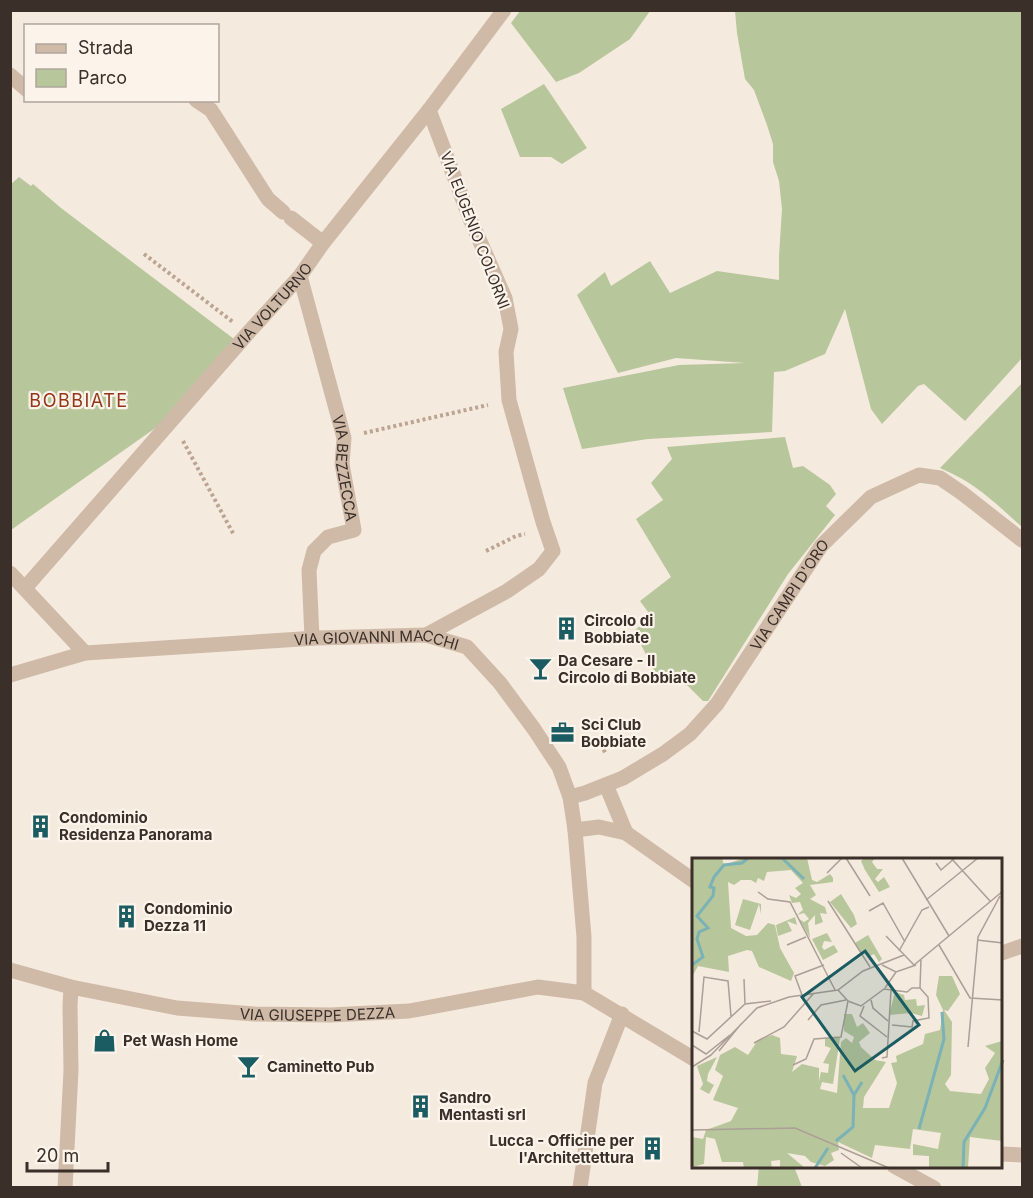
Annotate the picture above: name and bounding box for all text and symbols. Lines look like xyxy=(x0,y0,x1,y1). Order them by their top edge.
legend xyxy=(24,24,219,102)
text: Strada xyxy=(78,37,133,58)
text: Parco xyxy=(78,67,127,88)
street label: VIA EUGENIO COLORNI xyxy=(436,149,514,311)
street label: VIA VOLTURNO xyxy=(228,259,316,354)
district label: BOBBIATE xyxy=(29,390,129,411)
street label: VIA BEZZECCA xyxy=(329,413,362,523)
street label: VIA CAMPI D'ORO xyxy=(746,535,832,654)
place label: Circolo di Bobbiate xyxy=(584,611,653,647)
building icon: Circolo di Bobbiate xyxy=(553,616,579,642)
street label: VIA GIOVANNI MACCHI xyxy=(293,625,461,654)
place label: Da Cesare - Il Circolo di Bobbiate xyxy=(558,651,696,687)
bar icon: Da Cesare - Il Circolo di Bobbiate xyxy=(527,656,553,682)
place label: Sci Club Bobbiate xyxy=(581,715,646,751)
office icon: Sci Club Bobbiate xyxy=(550,720,576,746)
place label: Condominio Residenza Panorama xyxy=(59,808,212,844)
building icon: Condominio Residenza Panorama xyxy=(28,813,54,839)
inset map xyxy=(692,858,1003,1168)
place label: Condominio Dezza 11 xyxy=(144,899,233,935)
building icon: Condominio Dezza 11 xyxy=(113,904,139,930)
street label: VIA GIUSEPPE DEZZA xyxy=(239,1002,396,1025)
shop icon: Pet Wash Home xyxy=(92,1027,118,1053)
place label: Pet Wash Home xyxy=(123,1031,238,1050)
bar icon: Caminetto Pub xyxy=(236,1053,262,1079)
place label: Caminetto Pub xyxy=(267,1057,374,1076)
place label: Sandro Mentasti srl xyxy=(439,1088,526,1124)
building icon: Sandro Mentasti srl xyxy=(408,1093,434,1119)
place label: Lucca - Officine per l'Architettettura xyxy=(489,1131,634,1167)
scale bar xyxy=(27,1135,108,1173)
building icon: Lucca - Officine per l'Architettettura xyxy=(639,1136,665,1162)
text: 20 m xyxy=(36,1145,79,1166)

